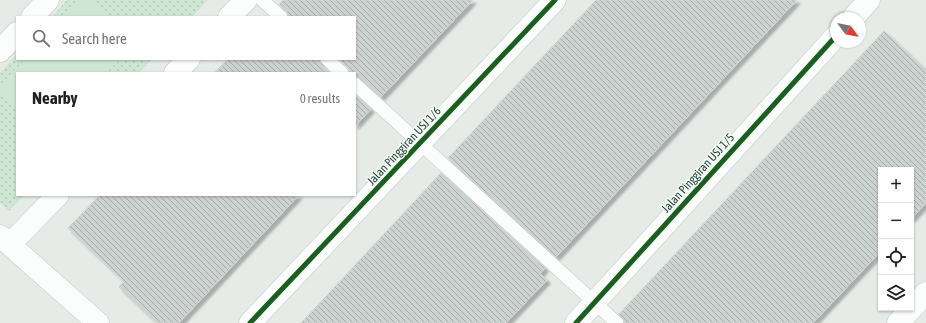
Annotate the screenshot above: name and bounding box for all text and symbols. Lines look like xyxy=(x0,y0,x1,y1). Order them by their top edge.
north arrow xyxy=(830,12,866,48)
search box xyxy=(16,16,356,60)
icon: search xyxy=(30,27,52,49)
text: Search here xyxy=(62,30,127,47)
text: Nearby xyxy=(32,88,78,108)
text: 0 results xyxy=(300,91,340,106)
street label: Jalan Pinggiran USJ 1/6 xyxy=(364,104,444,188)
street label: Jalan Pinggiran USJ 1/5 xyxy=(659,130,737,216)
map controls xyxy=(878,167,914,311)
button: + xyxy=(878,167,914,203)
button: − xyxy=(878,203,914,239)
button: locate xyxy=(878,239,914,275)
button: layers xyxy=(878,275,914,311)

